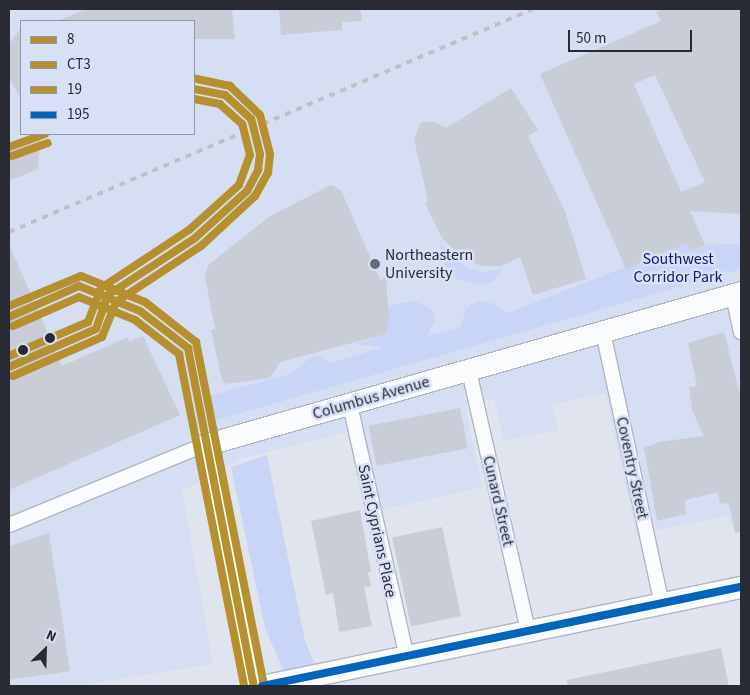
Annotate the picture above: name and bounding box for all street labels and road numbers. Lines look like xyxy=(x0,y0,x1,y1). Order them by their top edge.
street label: Columbus Avenue xyxy=(310,372,432,424)
street label: Coventry Street xyxy=(612,415,652,521)
street label: Cunard Street xyxy=(478,454,518,548)
street label: Saint Cyprians Place xyxy=(354,463,400,599)

